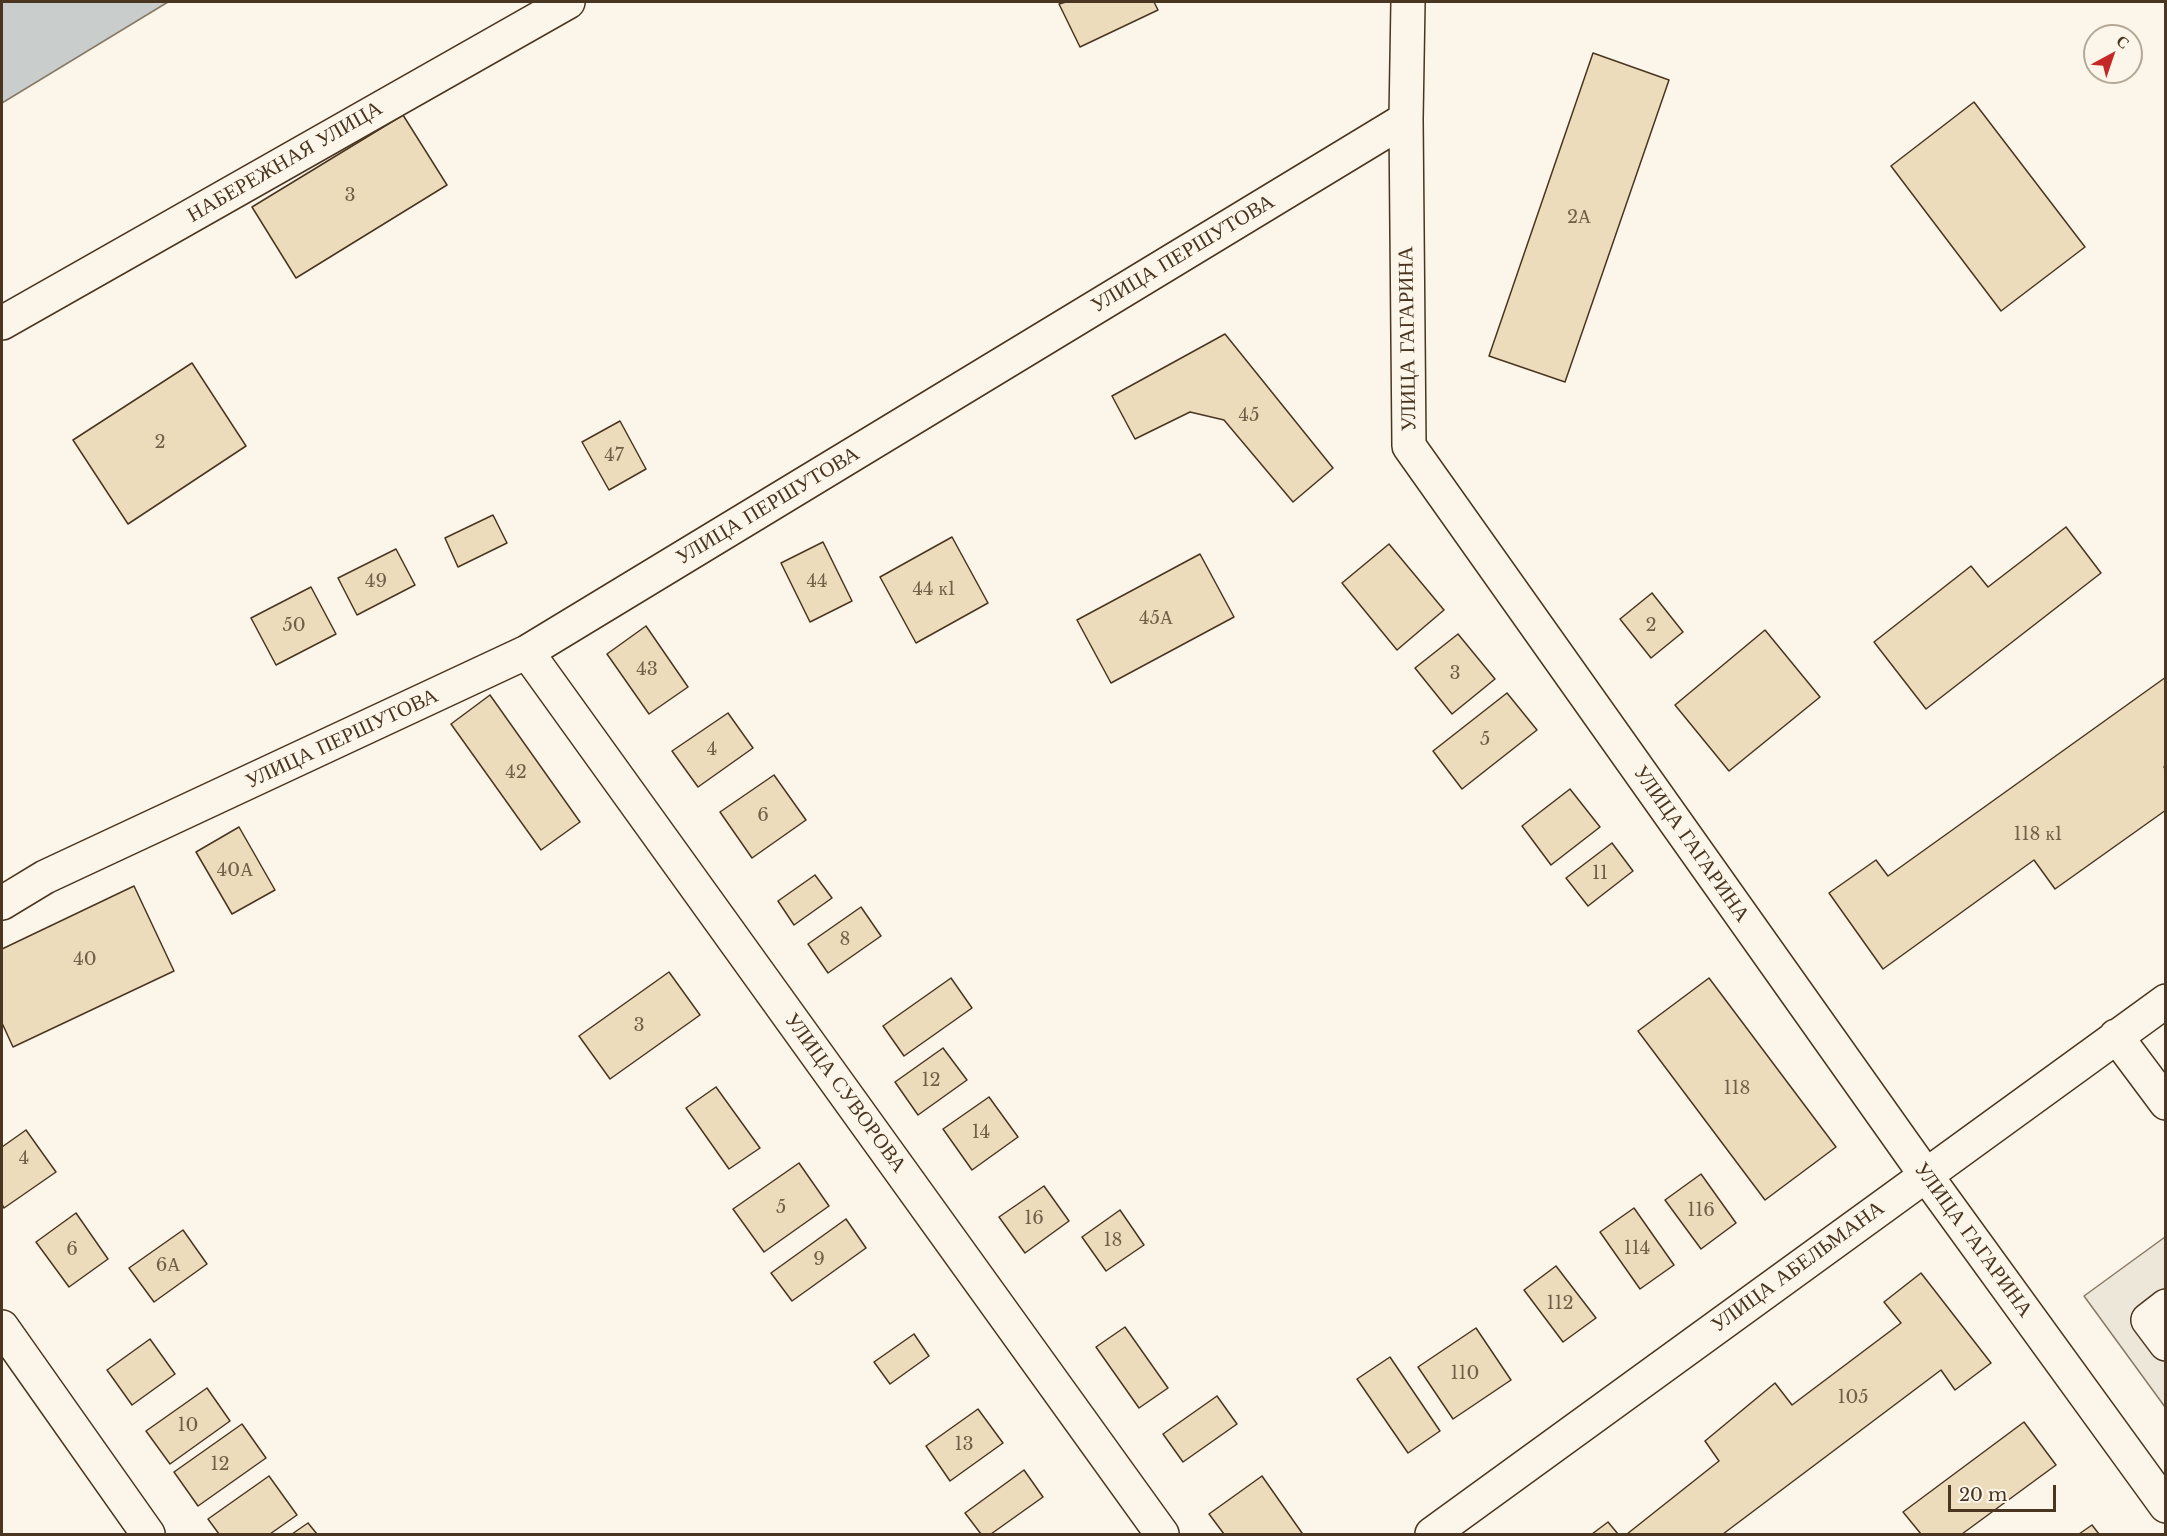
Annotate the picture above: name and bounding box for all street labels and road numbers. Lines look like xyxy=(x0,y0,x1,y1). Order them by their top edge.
street label: НАБЕРЕЖНАЯ УЛИЦА xyxy=(183,96,387,228)
street label: УЛИЦА ПЕРШУТОВА xyxy=(1087,189,1279,319)
street label: УЛИЦА ГАГАРИНА xyxy=(1394,246,1422,432)
street label: УЛИЦА ПЕРШУТОВА xyxy=(672,441,864,571)
street label: УЛИЦА ПЕРШУТОВА xyxy=(242,683,442,795)
street label: УЛИЦА ГАГАРИНА xyxy=(1627,761,1755,927)
street label: УЛИЦА СУВОРОВА xyxy=(779,1008,911,1178)
street label: УЛИЦА ГАГАРИНА xyxy=(1908,1158,2038,1322)
street label: УЛИЦА АБЕЛЬМАНА xyxy=(1707,1196,1889,1338)

